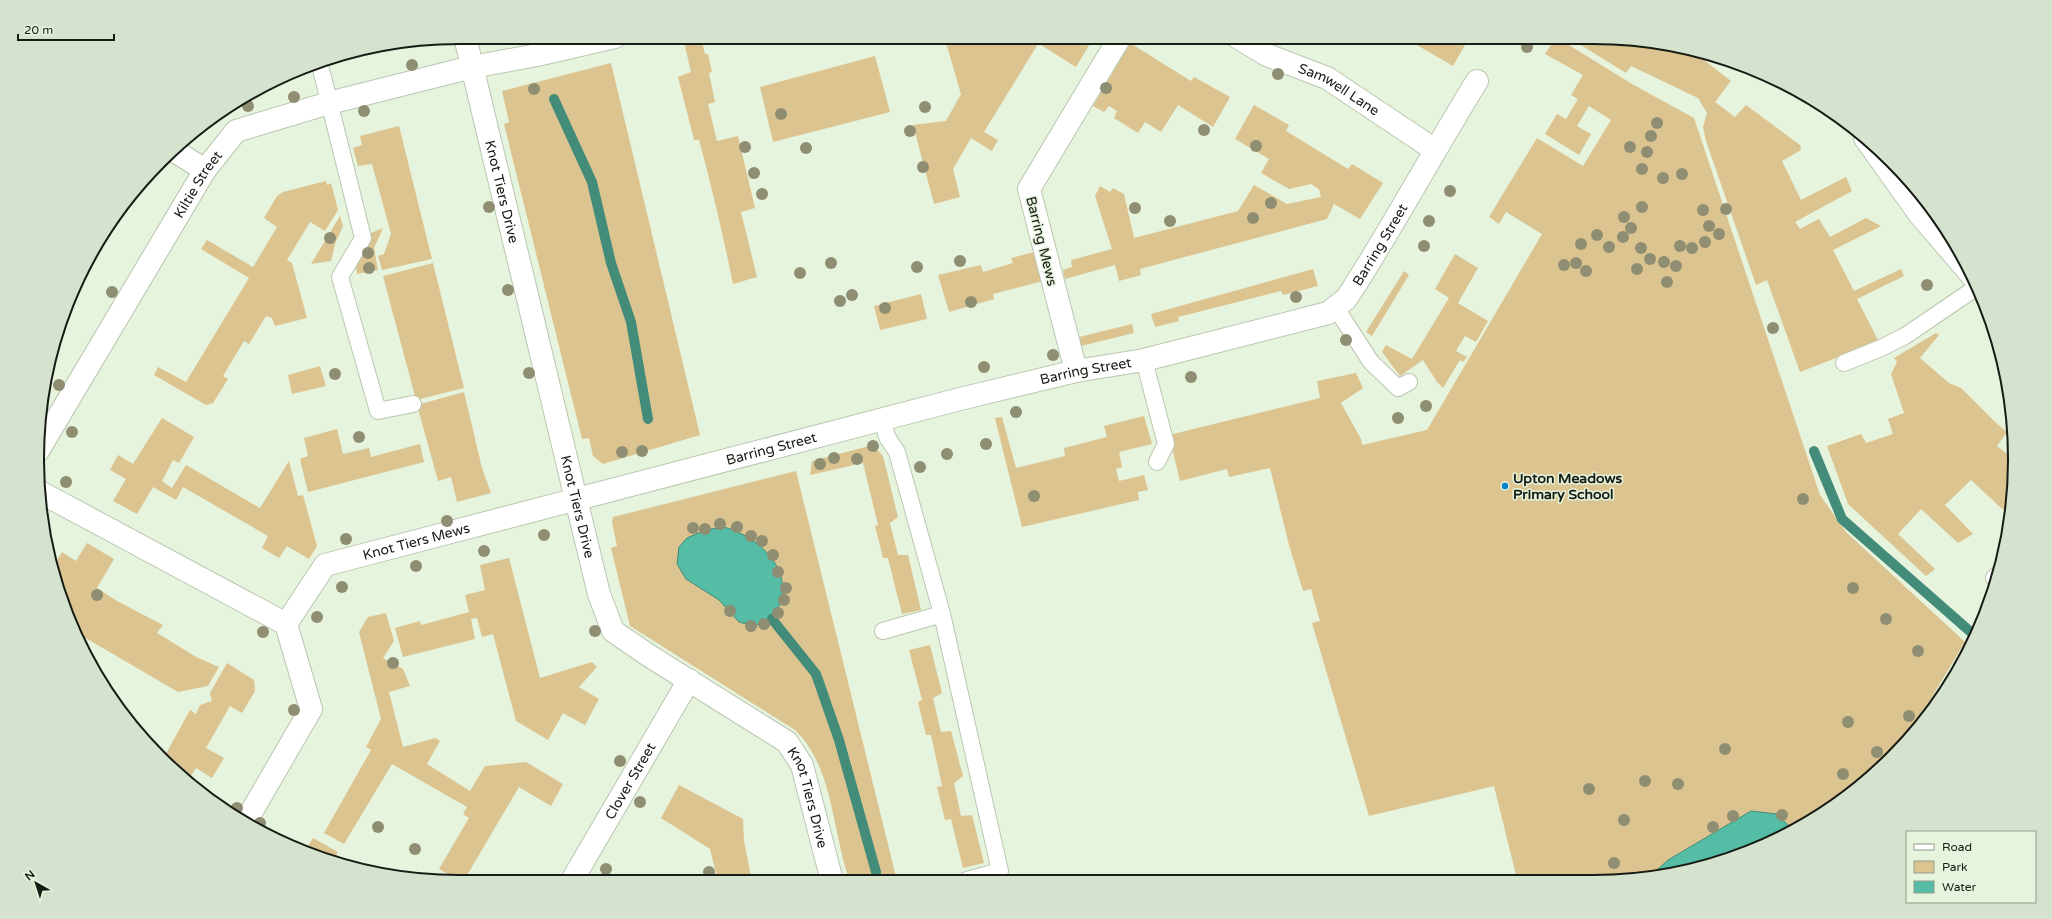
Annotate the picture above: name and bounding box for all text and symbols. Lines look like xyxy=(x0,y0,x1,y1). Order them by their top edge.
scale bar xyxy=(18,16,114,42)
text: 20 m xyxy=(24,23,53,37)
street label: Samwell Lane xyxy=(1296,60,1383,120)
street label: Knot Tiers Drive xyxy=(481,138,522,245)
street label: Kiltie Street xyxy=(170,147,226,221)
street label: Barring Mews xyxy=(1022,195,1061,288)
street label: Barring Street xyxy=(1349,200,1412,289)
street label: Barring Street xyxy=(1038,354,1133,388)
street label: Barring Street xyxy=(724,429,819,469)
street label: Knot Tiers Drive xyxy=(557,453,598,560)
place label: Upton Meadows Primary School xyxy=(1513,470,1623,503)
marker: Upton Meadows Primary School xyxy=(1500,481,1510,491)
street label: Knot Tiers Mews xyxy=(361,519,472,564)
street label: Clover Street xyxy=(601,739,660,823)
street label: Knot Tiers Drive xyxy=(783,744,831,850)
legend xyxy=(1906,831,2036,903)
text: Road xyxy=(1942,840,1972,854)
text: Park xyxy=(1942,860,1968,874)
north arrow xyxy=(16,863,56,903)
text: N xyxy=(22,868,38,883)
text: Water xyxy=(1942,880,1977,894)

